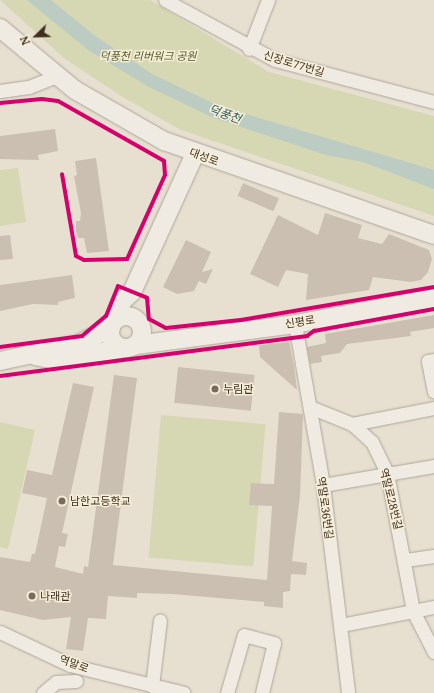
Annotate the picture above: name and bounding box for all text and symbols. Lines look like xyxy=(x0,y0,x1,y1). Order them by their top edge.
north arrow xyxy=(16,16,56,56)
text: N xyxy=(16,34,33,48)
street label: 신장로77번길 xyxy=(262,48,326,80)
park label: 덕풍천 리버워크 공원 xyxy=(100,49,196,63)
water label: 덕풍천 xyxy=(207,102,243,126)
street label: 대성로 xyxy=(187,146,221,168)
street label: 신평로 xyxy=(284,313,316,331)
place label: 누림관 xyxy=(223,382,253,396)
marker: 누림관 xyxy=(210,384,220,394)
street label: 역말로28번길 xyxy=(377,467,405,531)
street label: 역말로36번길 xyxy=(314,476,336,540)
place label: 남한고등학교 xyxy=(70,494,131,508)
marker: 남한고등학교 xyxy=(57,496,67,506)
place label: 나래관 xyxy=(40,589,70,603)
marker: 나래관 xyxy=(27,591,37,601)
street label: 역말로 xyxy=(57,653,91,675)

